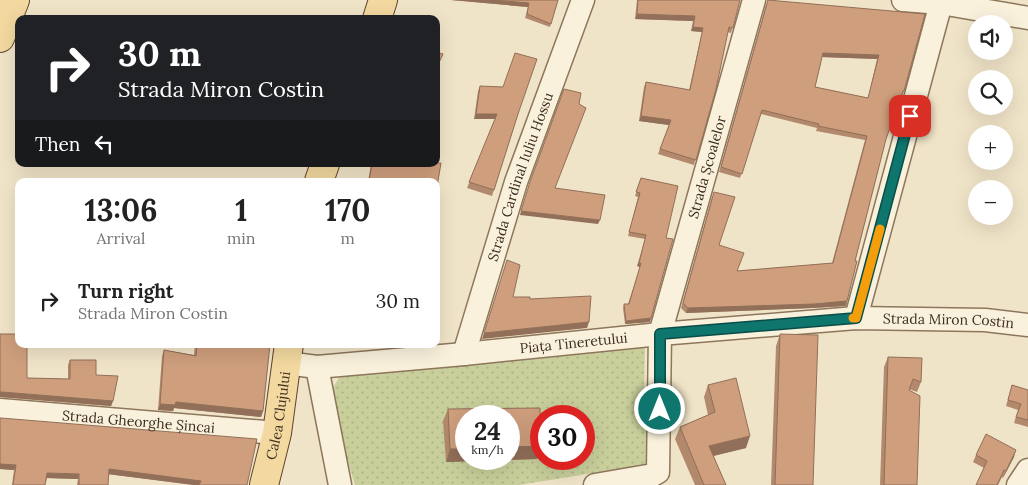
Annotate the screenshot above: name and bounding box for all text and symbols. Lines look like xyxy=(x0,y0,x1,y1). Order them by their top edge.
map controls xyxy=(968,15,1013,225)
button: sound xyxy=(968,15,1013,60)
text: 30 m xyxy=(118,31,201,76)
icon: right xyxy=(35,35,100,100)
button: search xyxy=(968,70,1013,115)
text: Strada Miron Costin xyxy=(118,75,324,103)
street label: Strada Cardinal Iuliu Hossu xyxy=(484,90,557,263)
pin xyxy=(889,95,931,137)
icon: arrive xyxy=(896,102,924,130)
street label: Strada Școalelor xyxy=(684,114,730,221)
button: + xyxy=(968,125,1013,170)
icon: left xyxy=(90,130,118,158)
text: Then xyxy=(35,132,80,156)
button: − xyxy=(968,180,1013,225)
text: 13:06 xyxy=(85,191,157,229)
text: 1 xyxy=(235,191,247,229)
text: 170 xyxy=(325,191,370,229)
text: Arrival xyxy=(97,228,145,248)
text: min xyxy=(227,228,255,248)
text: m xyxy=(341,228,355,248)
text: Turn right xyxy=(78,279,174,303)
icon: right xyxy=(35,287,63,315)
text: 30 m xyxy=(376,289,420,313)
text: Strada Miron Costin xyxy=(78,303,228,323)
street label: Strada Miron Costin xyxy=(883,309,1015,332)
street label: Piața Tineretului xyxy=(519,328,628,357)
street label: Calea Clujului xyxy=(262,370,294,462)
position arrow xyxy=(633,382,685,434)
speed limit sign: 30 xyxy=(530,405,595,470)
street label: Strada Gheorghe Șincai xyxy=(61,406,216,437)
text: 24 xyxy=(474,415,501,447)
text: km/h xyxy=(471,442,504,457)

